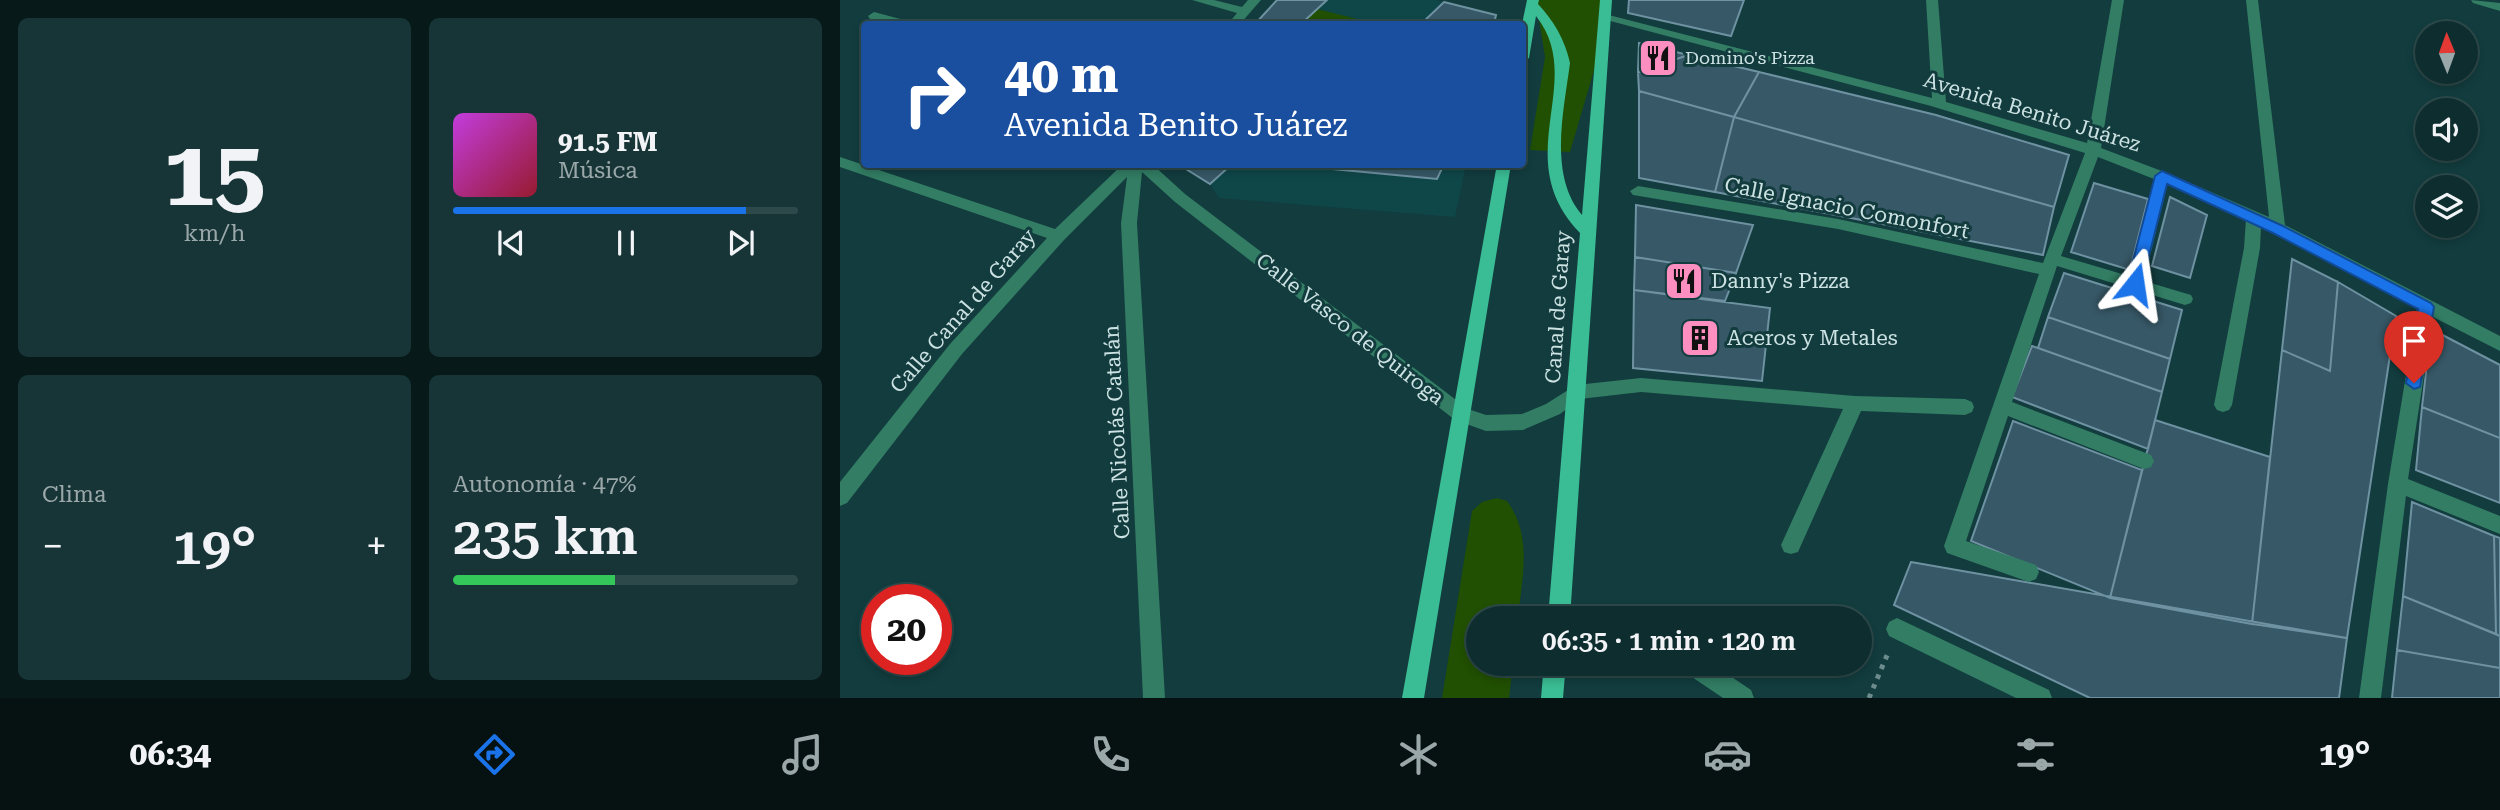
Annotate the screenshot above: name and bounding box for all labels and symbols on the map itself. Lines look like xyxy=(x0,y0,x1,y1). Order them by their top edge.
north arrow xyxy=(2415,21,2478,84)
restaurant icon: Domino's Pizza xyxy=(1637,37,1679,79)
place label: Domino's Pizza xyxy=(1685,47,1815,68)
street label: Avenida Benito Juárez xyxy=(1921,68,2143,156)
street label: Calle Ignacio Comonfort xyxy=(1723,172,1972,244)
street label: Calle Canal de Garay xyxy=(885,224,1041,398)
street label: Canal de Garay xyxy=(1541,229,1575,384)
position arrow xyxy=(2098,247,2172,321)
street label: Calle Vasco de Quiroga xyxy=(1251,248,1449,410)
restaurant icon: Danny's Pizza xyxy=(1663,260,1705,302)
place label: Danny's Pizza xyxy=(1711,269,1850,293)
pin xyxy=(2384,311,2444,383)
building icon: Aceros y Metales xyxy=(1679,317,1721,359)
street label: Calle Nicolás Catalán xyxy=(1099,324,1135,540)
place label: Aceros y Metales xyxy=(1727,326,1898,350)
speed limit sign: 20 xyxy=(861,584,952,675)

